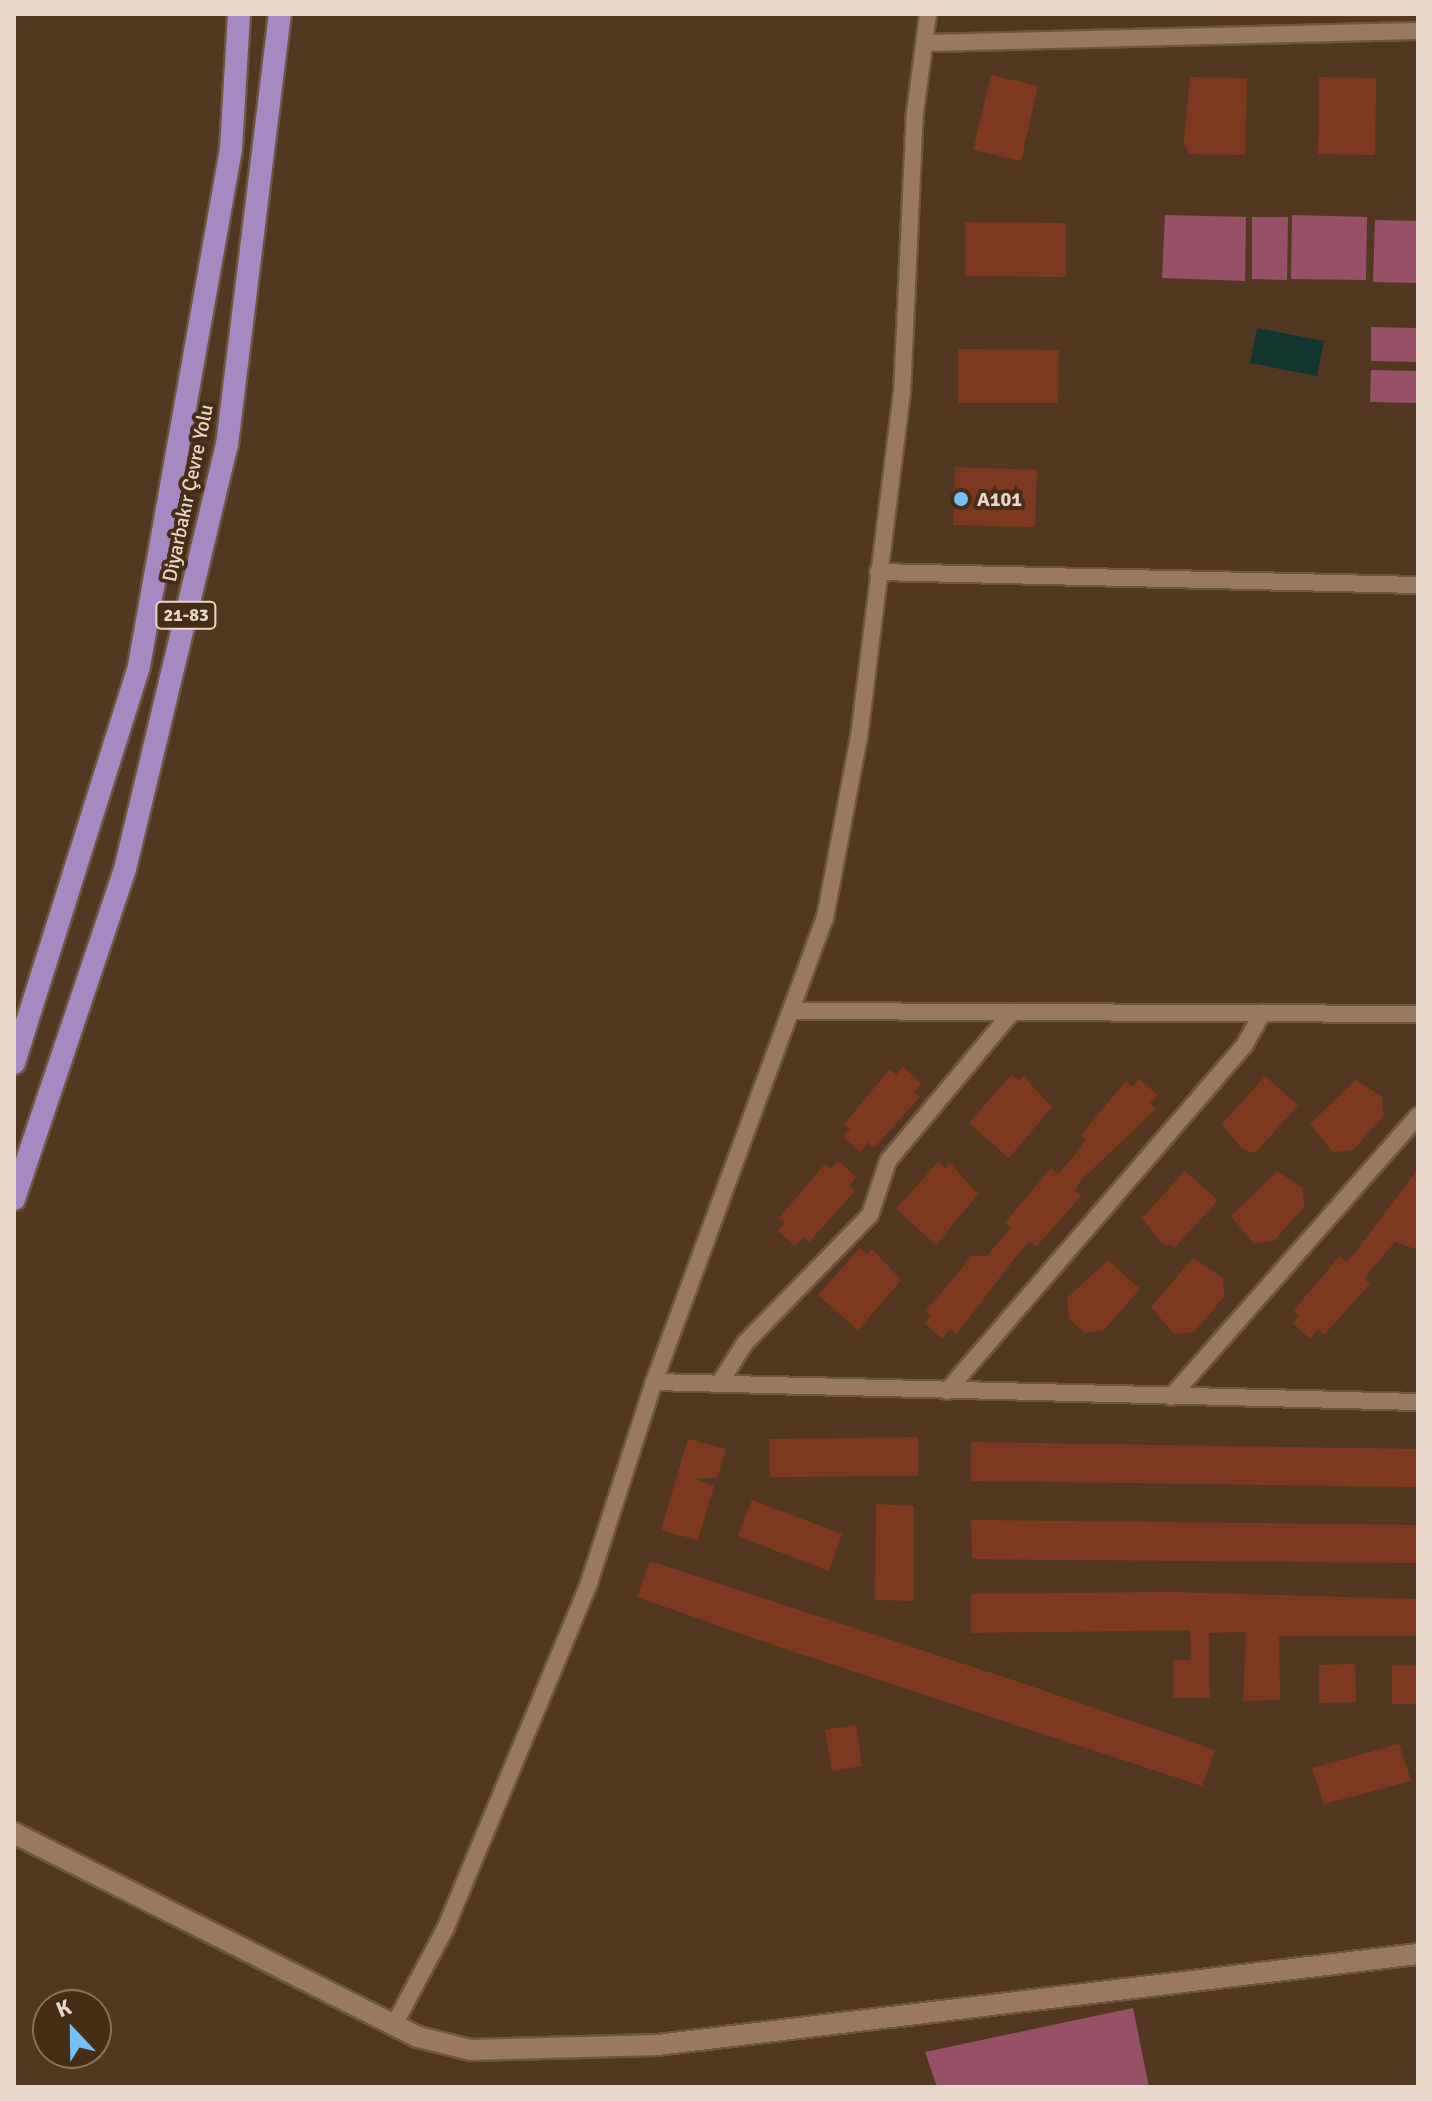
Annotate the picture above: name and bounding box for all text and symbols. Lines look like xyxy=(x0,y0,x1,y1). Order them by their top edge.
street label: Diyarbakır Çevre Yolu xyxy=(157,402,219,584)
place label: A101 xyxy=(977,487,1022,511)
marker: A101 xyxy=(952,490,970,508)
road number: 21-83 xyxy=(154,601,218,629)
north arrow xyxy=(32,1989,112,2069)
text: K xyxy=(52,1993,75,2023)

